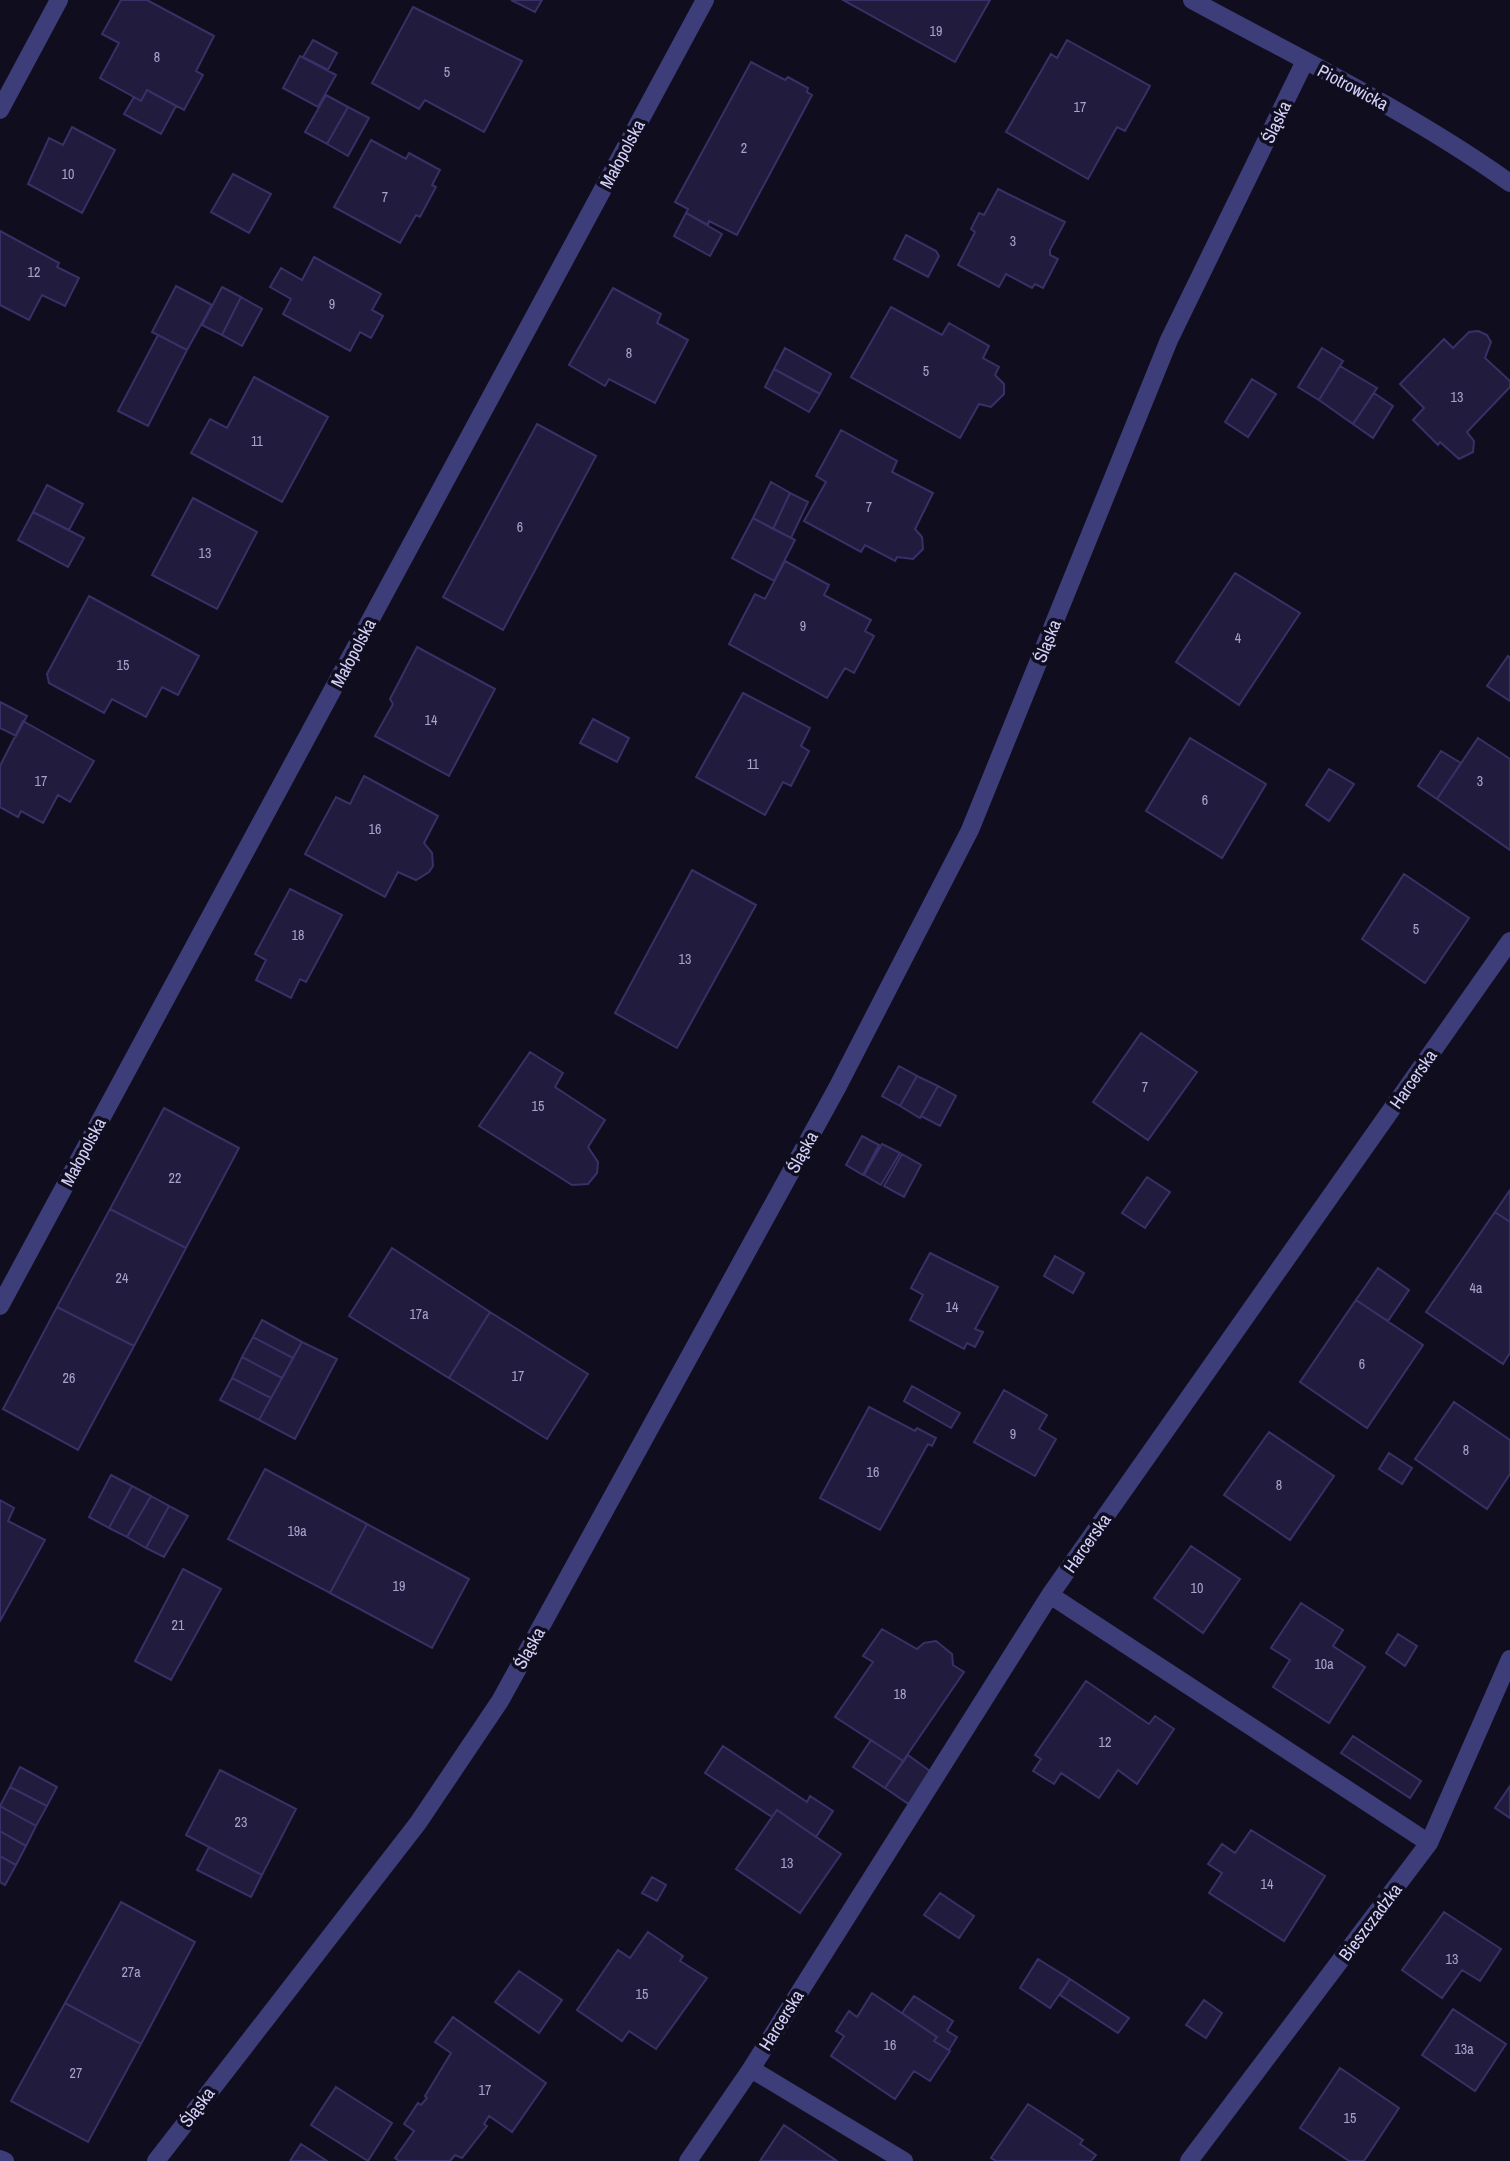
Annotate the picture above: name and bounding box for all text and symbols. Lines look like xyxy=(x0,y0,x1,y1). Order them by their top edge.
house number: 19 xyxy=(930,22,942,40)
house number: 8 xyxy=(154,48,160,66)
street label: Piotrowicka xyxy=(1313,58,1393,116)
house number: 5 xyxy=(444,63,450,81)
street label: Śląska xyxy=(1255,97,1297,147)
house number: 17 xyxy=(1074,98,1086,116)
street label: Małopolska xyxy=(593,115,651,193)
house number: 2 xyxy=(741,139,747,157)
house number: 10 xyxy=(62,165,74,183)
house number: 7 xyxy=(382,188,388,206)
house number: 3 xyxy=(1010,232,1016,250)
house number: 12 xyxy=(28,263,40,281)
house number: 9 xyxy=(329,295,335,313)
house number: 8 xyxy=(626,344,632,362)
house number: 5 xyxy=(923,362,929,380)
house number: 13 xyxy=(1451,388,1463,406)
house number: 11 xyxy=(251,432,264,450)
house number: 7 xyxy=(866,498,872,516)
house number: 6 xyxy=(517,518,523,536)
house number: 13 xyxy=(199,544,211,562)
street label: Małopolska xyxy=(324,614,382,692)
street label: Śląska xyxy=(1027,616,1067,666)
house number: 9 xyxy=(800,617,806,635)
house number: 4 xyxy=(1235,629,1242,647)
house number: 15 xyxy=(117,656,129,674)
house number: 14 xyxy=(425,711,438,729)
house number: 11 xyxy=(747,755,760,773)
house number: 17 xyxy=(35,772,47,790)
house number: 3 xyxy=(1477,772,1483,790)
house number: 6 xyxy=(1202,791,1208,809)
house number: 16 xyxy=(369,820,381,838)
house number: 5 xyxy=(1413,920,1419,938)
house number: 18 xyxy=(292,926,304,944)
house number: 13 xyxy=(679,950,691,968)
street label: Harcerska xyxy=(1383,1044,1443,1114)
house number: 7 xyxy=(1142,1078,1148,1096)
house number: 15 xyxy=(532,1097,544,1115)
street label: Małopolska xyxy=(54,1113,112,1191)
street label: Śląska xyxy=(780,1127,824,1177)
house number: 22 xyxy=(169,1169,181,1187)
house number: 24 xyxy=(116,1269,129,1287)
house number: 4a xyxy=(1470,1279,1483,1297)
house number: 14 xyxy=(946,1298,959,1316)
house number: 17a xyxy=(409,1305,429,1323)
house number: 6 xyxy=(1359,1355,1365,1373)
house number: 17 xyxy=(512,1367,524,1385)
house number: 26 xyxy=(63,1369,75,1387)
house number: 9 xyxy=(1010,1425,1016,1443)
house number: 8 xyxy=(1463,1441,1469,1459)
house number: 16 xyxy=(867,1463,879,1481)
house number: 8 xyxy=(1276,1476,1282,1494)
street label: Harcerska xyxy=(1057,1508,1117,1578)
house number: 19a xyxy=(287,1522,307,1540)
house number: 19 xyxy=(393,1577,405,1595)
house number: 10 xyxy=(1191,1579,1203,1597)
house number: 21 xyxy=(172,1616,185,1634)
street label: Śląska xyxy=(507,1623,551,1673)
house number: 10a xyxy=(1314,1655,1334,1673)
house number: 18 xyxy=(894,1685,906,1703)
house number: 12 xyxy=(1099,1733,1111,1751)
house number: 23 xyxy=(235,1813,247,1831)
house number: 13 xyxy=(781,1854,793,1872)
house number: 14 xyxy=(1261,1875,1274,1893)
street label: Bieszczadzka xyxy=(1333,1878,1407,1966)
house number: 13 xyxy=(1446,1950,1458,1968)
house number: 27a xyxy=(121,1963,141,1981)
house number: 15 xyxy=(636,1985,648,2003)
street label: Harcerska xyxy=(753,1985,809,2055)
house number: 16 xyxy=(884,2036,896,2054)
house number: 13a xyxy=(1454,2040,1474,2058)
house number: 27 xyxy=(70,2064,82,2082)
house number: 17 xyxy=(479,2081,491,2099)
street label: Śląska xyxy=(174,2082,220,2132)
house number: 15 xyxy=(1344,2109,1356,2127)

